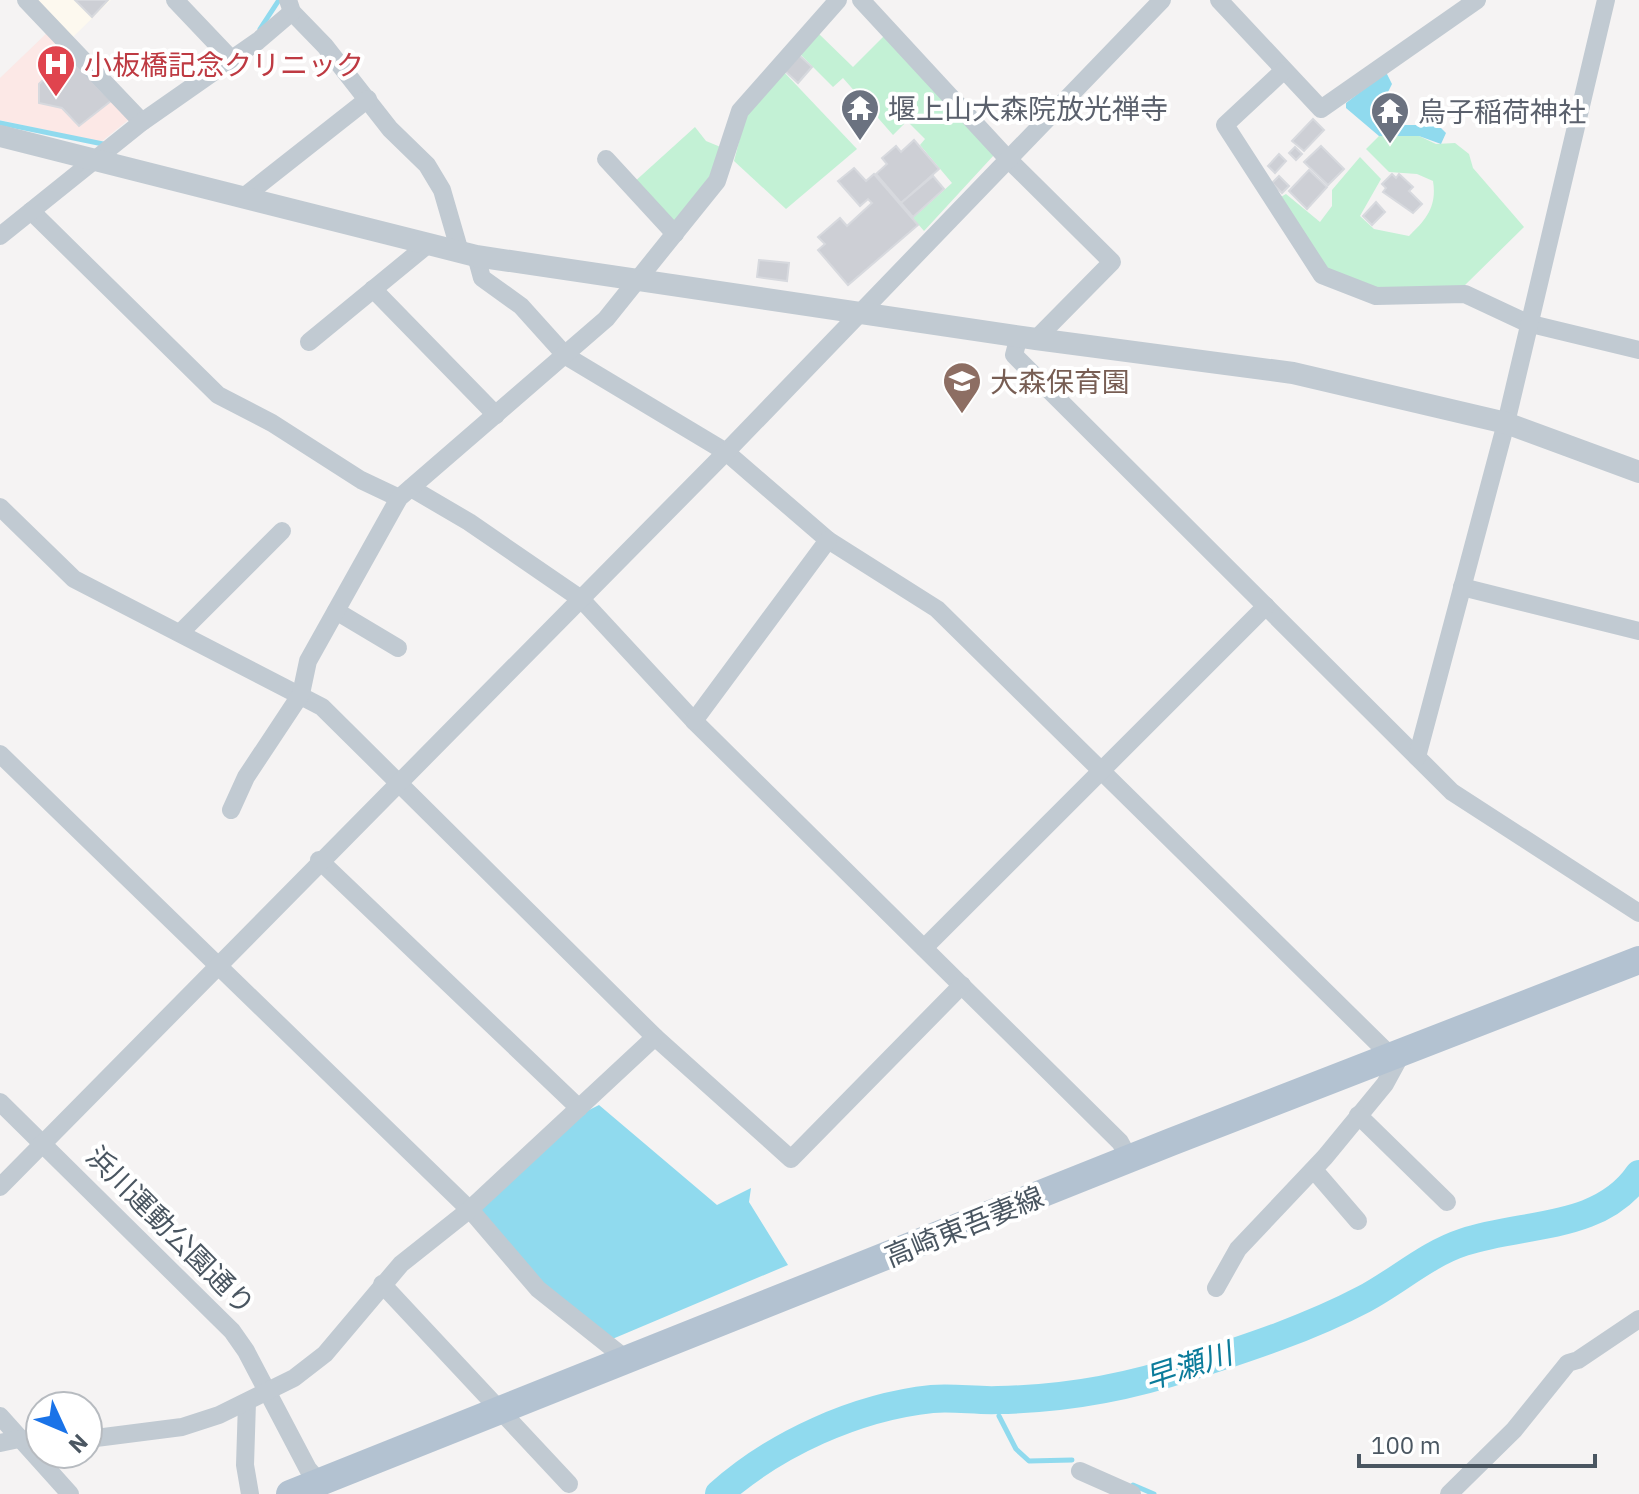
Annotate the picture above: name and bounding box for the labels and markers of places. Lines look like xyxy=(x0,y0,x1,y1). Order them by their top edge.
hospital icon: 小板橋記念クリニック xyxy=(35,43,77,98)
place label: 小板橋記念クリニック xyxy=(84,46,364,83)
temple icon: 堰上山大森院放光禅寺 xyxy=(839,87,881,142)
place label: 堰上山大森院放光禅寺 xyxy=(888,90,1168,127)
temple icon: 烏子稲荷神社 xyxy=(1369,90,1411,145)
place label: 烏子稲荷神社 xyxy=(1418,93,1586,130)
school or university icon: 大森保育園 xyxy=(941,360,983,415)
place label: 大森保育園 xyxy=(990,363,1130,400)

